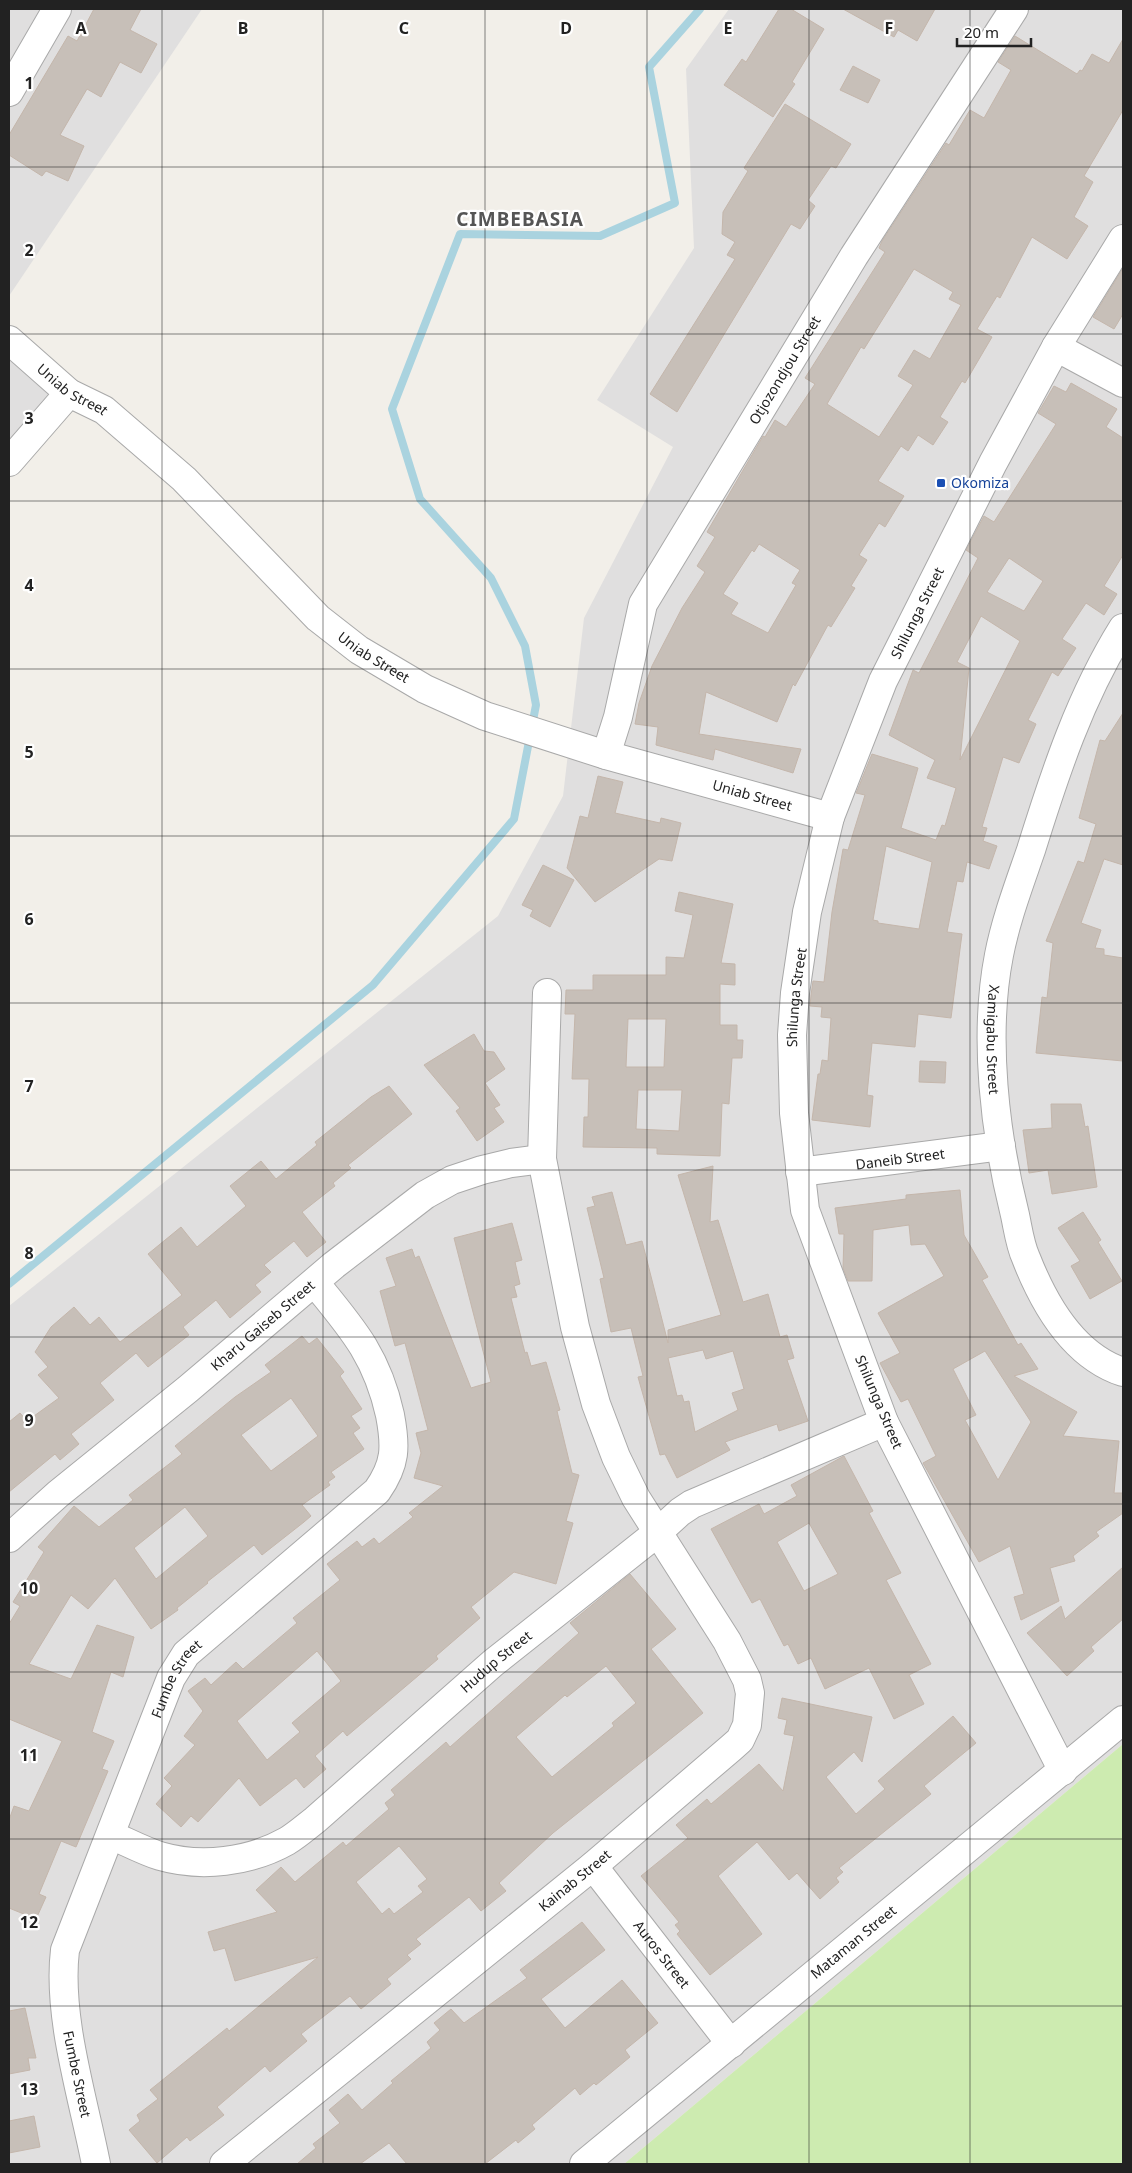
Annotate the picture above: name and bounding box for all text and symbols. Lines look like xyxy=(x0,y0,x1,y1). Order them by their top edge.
scale bar xyxy=(957,15,1031,47)
text: A xyxy=(75,17,87,39)
text: B xyxy=(238,17,248,39)
text: C xyxy=(399,17,409,39)
text: D xyxy=(560,17,572,39)
text: E xyxy=(724,17,733,39)
text: F xyxy=(885,17,893,39)
text: 20 m xyxy=(964,22,999,42)
text: 1 xyxy=(24,72,34,94)
district label: CIMBEBASIA xyxy=(456,206,584,232)
text: 2 xyxy=(24,239,34,261)
street label: Otjozondjou Street xyxy=(744,312,825,428)
street label: Uniab Street xyxy=(33,359,113,419)
text: 3 xyxy=(24,407,34,429)
place label: Okomiza xyxy=(951,473,1009,492)
marker: Okomiza xyxy=(935,477,947,489)
street label: Shilunga Street xyxy=(886,564,948,662)
text: 4 xyxy=(24,574,34,596)
street label: Uniab Street xyxy=(334,627,413,687)
text: 5 xyxy=(24,741,34,763)
street label: Uniab Street xyxy=(710,775,794,815)
text: 6 xyxy=(24,908,34,930)
street label: Shilunga Street xyxy=(782,946,811,1047)
street label: Xamigabu Street xyxy=(983,984,1004,1095)
text: 7 xyxy=(24,1075,34,1097)
street label: Daneib Street xyxy=(854,1143,946,1174)
text: 8 xyxy=(24,1242,34,1264)
street label: Kharu Gaiseb Street xyxy=(206,1276,318,1375)
street label: Shilunga Street xyxy=(851,1352,908,1452)
text: 9 xyxy=(24,1409,34,1431)
text: 10 xyxy=(20,1577,38,1599)
street label: Hudup Street xyxy=(456,1626,535,1697)
street label: Fumbe Street xyxy=(146,1635,205,1721)
text: 11 xyxy=(20,1744,38,1766)
street label: Kainab Street xyxy=(534,1845,615,1915)
street label: Mataman Street xyxy=(806,1901,900,1983)
text: 12 xyxy=(20,1911,38,1933)
street label: Auros Street xyxy=(630,1916,694,1992)
street label: Fumbe Street xyxy=(59,2029,96,2119)
text: 13 xyxy=(20,2078,38,2100)

